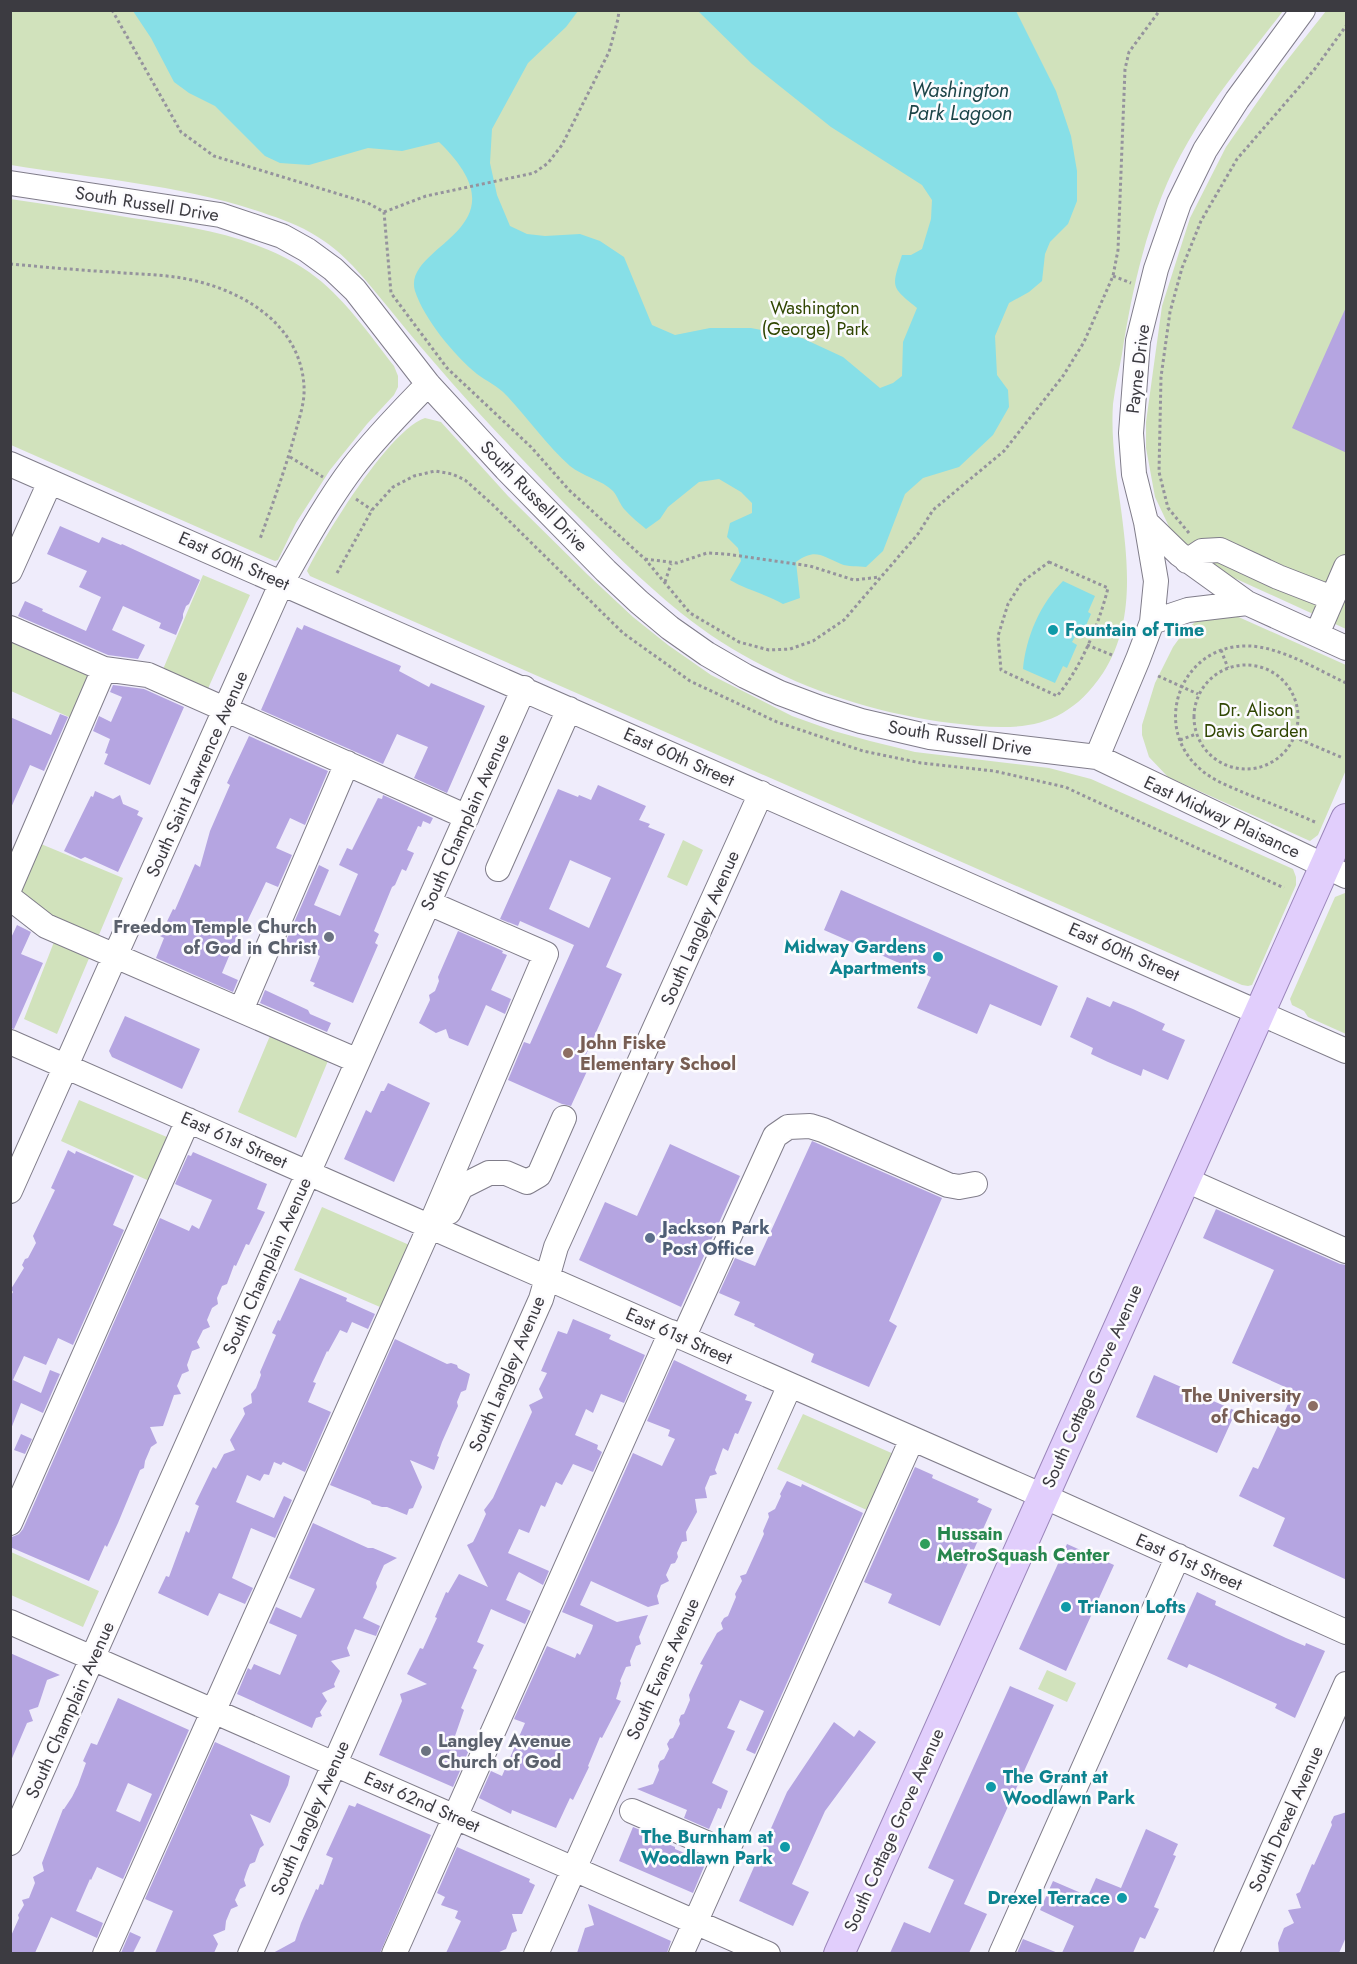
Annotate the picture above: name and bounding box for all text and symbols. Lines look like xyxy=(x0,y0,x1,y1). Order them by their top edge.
water label: Washington Park Lagoon xyxy=(908,76,1012,128)
street label: South Russell Drive xyxy=(73,180,221,228)
park label: Washington (George) Park xyxy=(761,295,869,342)
street label: Payne Drive xyxy=(1120,323,1156,415)
street label: South Russell Drive xyxy=(474,435,594,557)
street label: East 60th Street xyxy=(174,525,294,597)
place label: Fountain of Time xyxy=(1065,617,1204,643)
marker: Fountain of Time xyxy=(1046,623,1060,637)
street label: South Saint Lawrence Avenue xyxy=(140,667,254,881)
park label: Dr. Alison Davis Garden xyxy=(1204,697,1308,744)
street label: South Russell Drive xyxy=(886,714,1034,762)
street label: East 60th Street xyxy=(619,721,739,793)
street label: South Champlain Avenue xyxy=(414,729,516,915)
street label: East Midway Plaisance xyxy=(1140,769,1304,865)
street label: South Langley Avenue xyxy=(654,846,746,1010)
place label: Freedom Temple Church of God in Christ xyxy=(113,914,317,961)
street label: East 60th Street xyxy=(1064,916,1184,988)
marker: Freedom Temple Church of God in Christ xyxy=(322,930,336,944)
place label: Midway Gardens Apartments xyxy=(784,934,926,981)
marker: Midway Gardens Apartments xyxy=(931,950,945,964)
place label: John Fiske Elementary School xyxy=(577,1030,736,1077)
marker: John Fiske Elementary School xyxy=(561,1046,575,1060)
street label: East 61st Street xyxy=(177,1105,292,1175)
street label: South Champlain Avenue xyxy=(216,1173,318,1359)
place label: Jackson Park Post Office xyxy=(659,1215,770,1262)
marker: Jackson Park Post Office xyxy=(643,1231,657,1245)
street label: South Cottage Grove Avenue xyxy=(1035,1280,1149,1492)
street label: South Langley Avenue xyxy=(462,1292,552,1456)
street label: East 61st Street xyxy=(622,1301,737,1371)
place label: The University of Chicago xyxy=(1182,1383,1302,1430)
marker: The University of Chicago xyxy=(1306,1399,1320,1413)
place label: Hussain MetroSquash Center xyxy=(937,1521,1110,1568)
street label: East 61st Street xyxy=(1132,1527,1247,1597)
marker: Hussain MetroSquash Center xyxy=(918,1537,932,1551)
street label: South Evans Avenue xyxy=(620,1594,706,1744)
place label: Trianon Lofts xyxy=(1078,1594,1186,1620)
marker: Trianon Lofts xyxy=(1059,1600,1073,1614)
street label: South Champlain Avenue xyxy=(19,1617,121,1803)
street label: South Cottage Grove Avenue xyxy=(837,1724,951,1936)
place label: Langley Avenue Church of God xyxy=(438,1728,571,1775)
street label: South Langley Avenue xyxy=(264,1736,356,1900)
street label: South Drexel Avenue xyxy=(1242,1742,1330,1896)
marker: Langley Avenue Church of God xyxy=(419,1744,433,1758)
place label: The Grant at Woodlawn Park xyxy=(1003,1764,1136,1811)
street label: East 62nd Street xyxy=(360,1765,485,1839)
marker: The Grant at Woodlawn Park xyxy=(984,1780,998,1794)
place label: The Burnham at Woodlawn Park xyxy=(641,1824,774,1871)
marker: The Burnham at Woodlawn Park xyxy=(778,1840,792,1854)
place label: Drexel Terrace xyxy=(987,1885,1110,1911)
marker: Drexel Terrace xyxy=(1115,1891,1129,1905)

